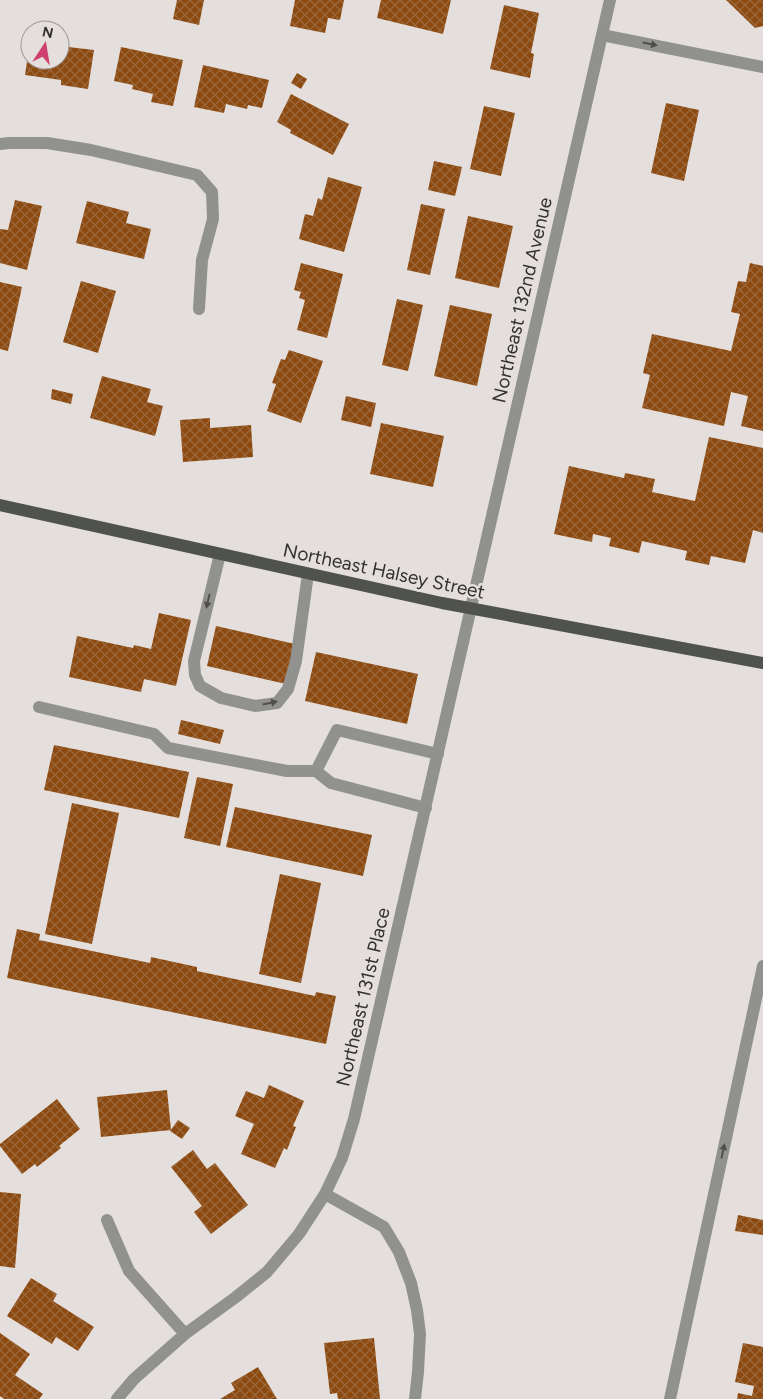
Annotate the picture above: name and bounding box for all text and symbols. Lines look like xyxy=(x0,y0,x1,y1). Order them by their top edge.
north arrow xyxy=(20,20,70,70)
text: N xyxy=(41,23,55,42)
one-way arrow xyxy=(642,41,658,49)
street label: Northeast 132nd Avenue xyxy=(487,195,557,405)
street label: Northeast Halsey Street xyxy=(281,538,487,604)
one-way arrow xyxy=(204,594,212,609)
one-way arrow xyxy=(263,699,278,707)
street label: Northeast 131st Place xyxy=(331,905,395,1089)
one-way arrow xyxy=(719,1143,727,1158)

